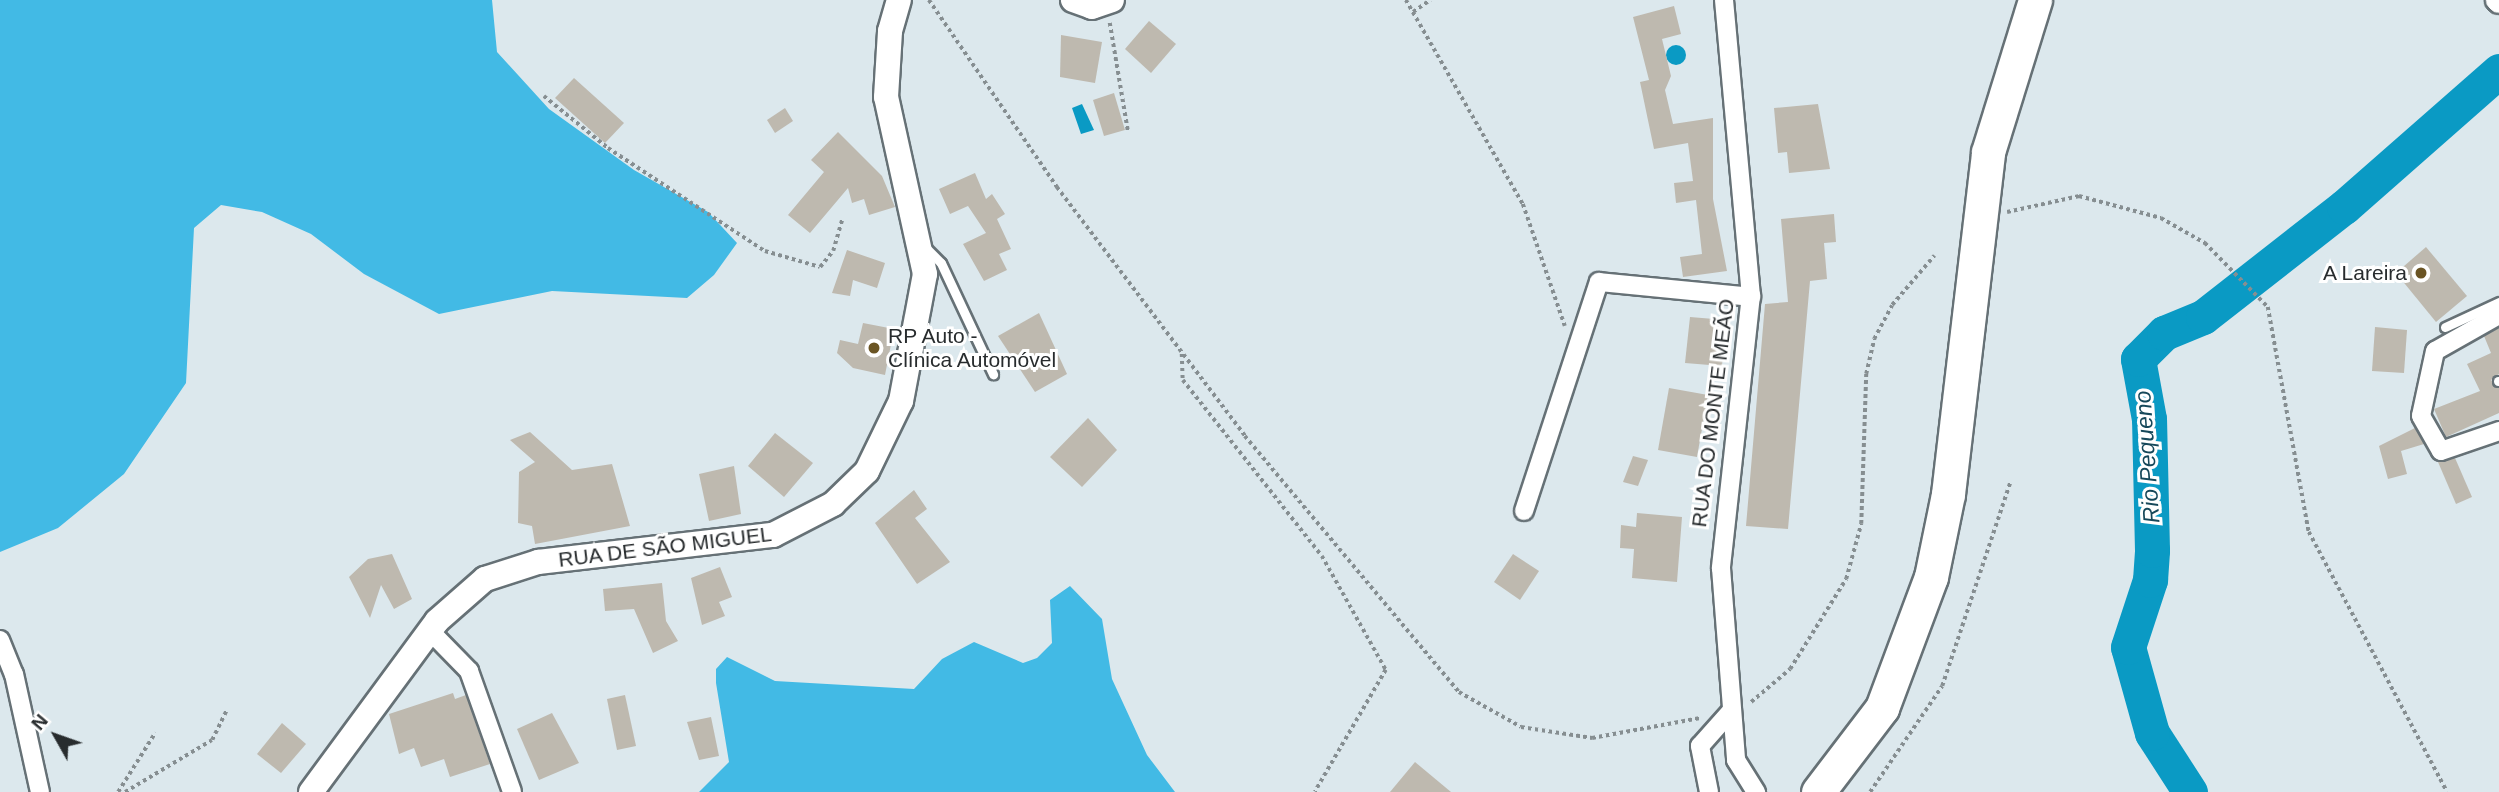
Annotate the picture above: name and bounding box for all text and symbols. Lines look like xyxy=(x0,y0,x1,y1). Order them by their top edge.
place label: A Lareira xyxy=(2322,260,2407,286)
marker: A Lareira xyxy=(2413,265,2429,281)
street label: RUA DO MONTE MEÃO xyxy=(1686,297,1740,529)
place label: RP Auto - Clínica Automóvel xyxy=(888,323,1057,373)
marker: RP Auto - Clínica Automóvel xyxy=(866,340,882,356)
water label: Rio Pequeno xyxy=(2129,390,2165,524)
street label: RUA DE SÃO MIGUEL xyxy=(556,521,774,573)
north arrow xyxy=(21,701,91,771)
text: N xyxy=(27,710,52,734)

